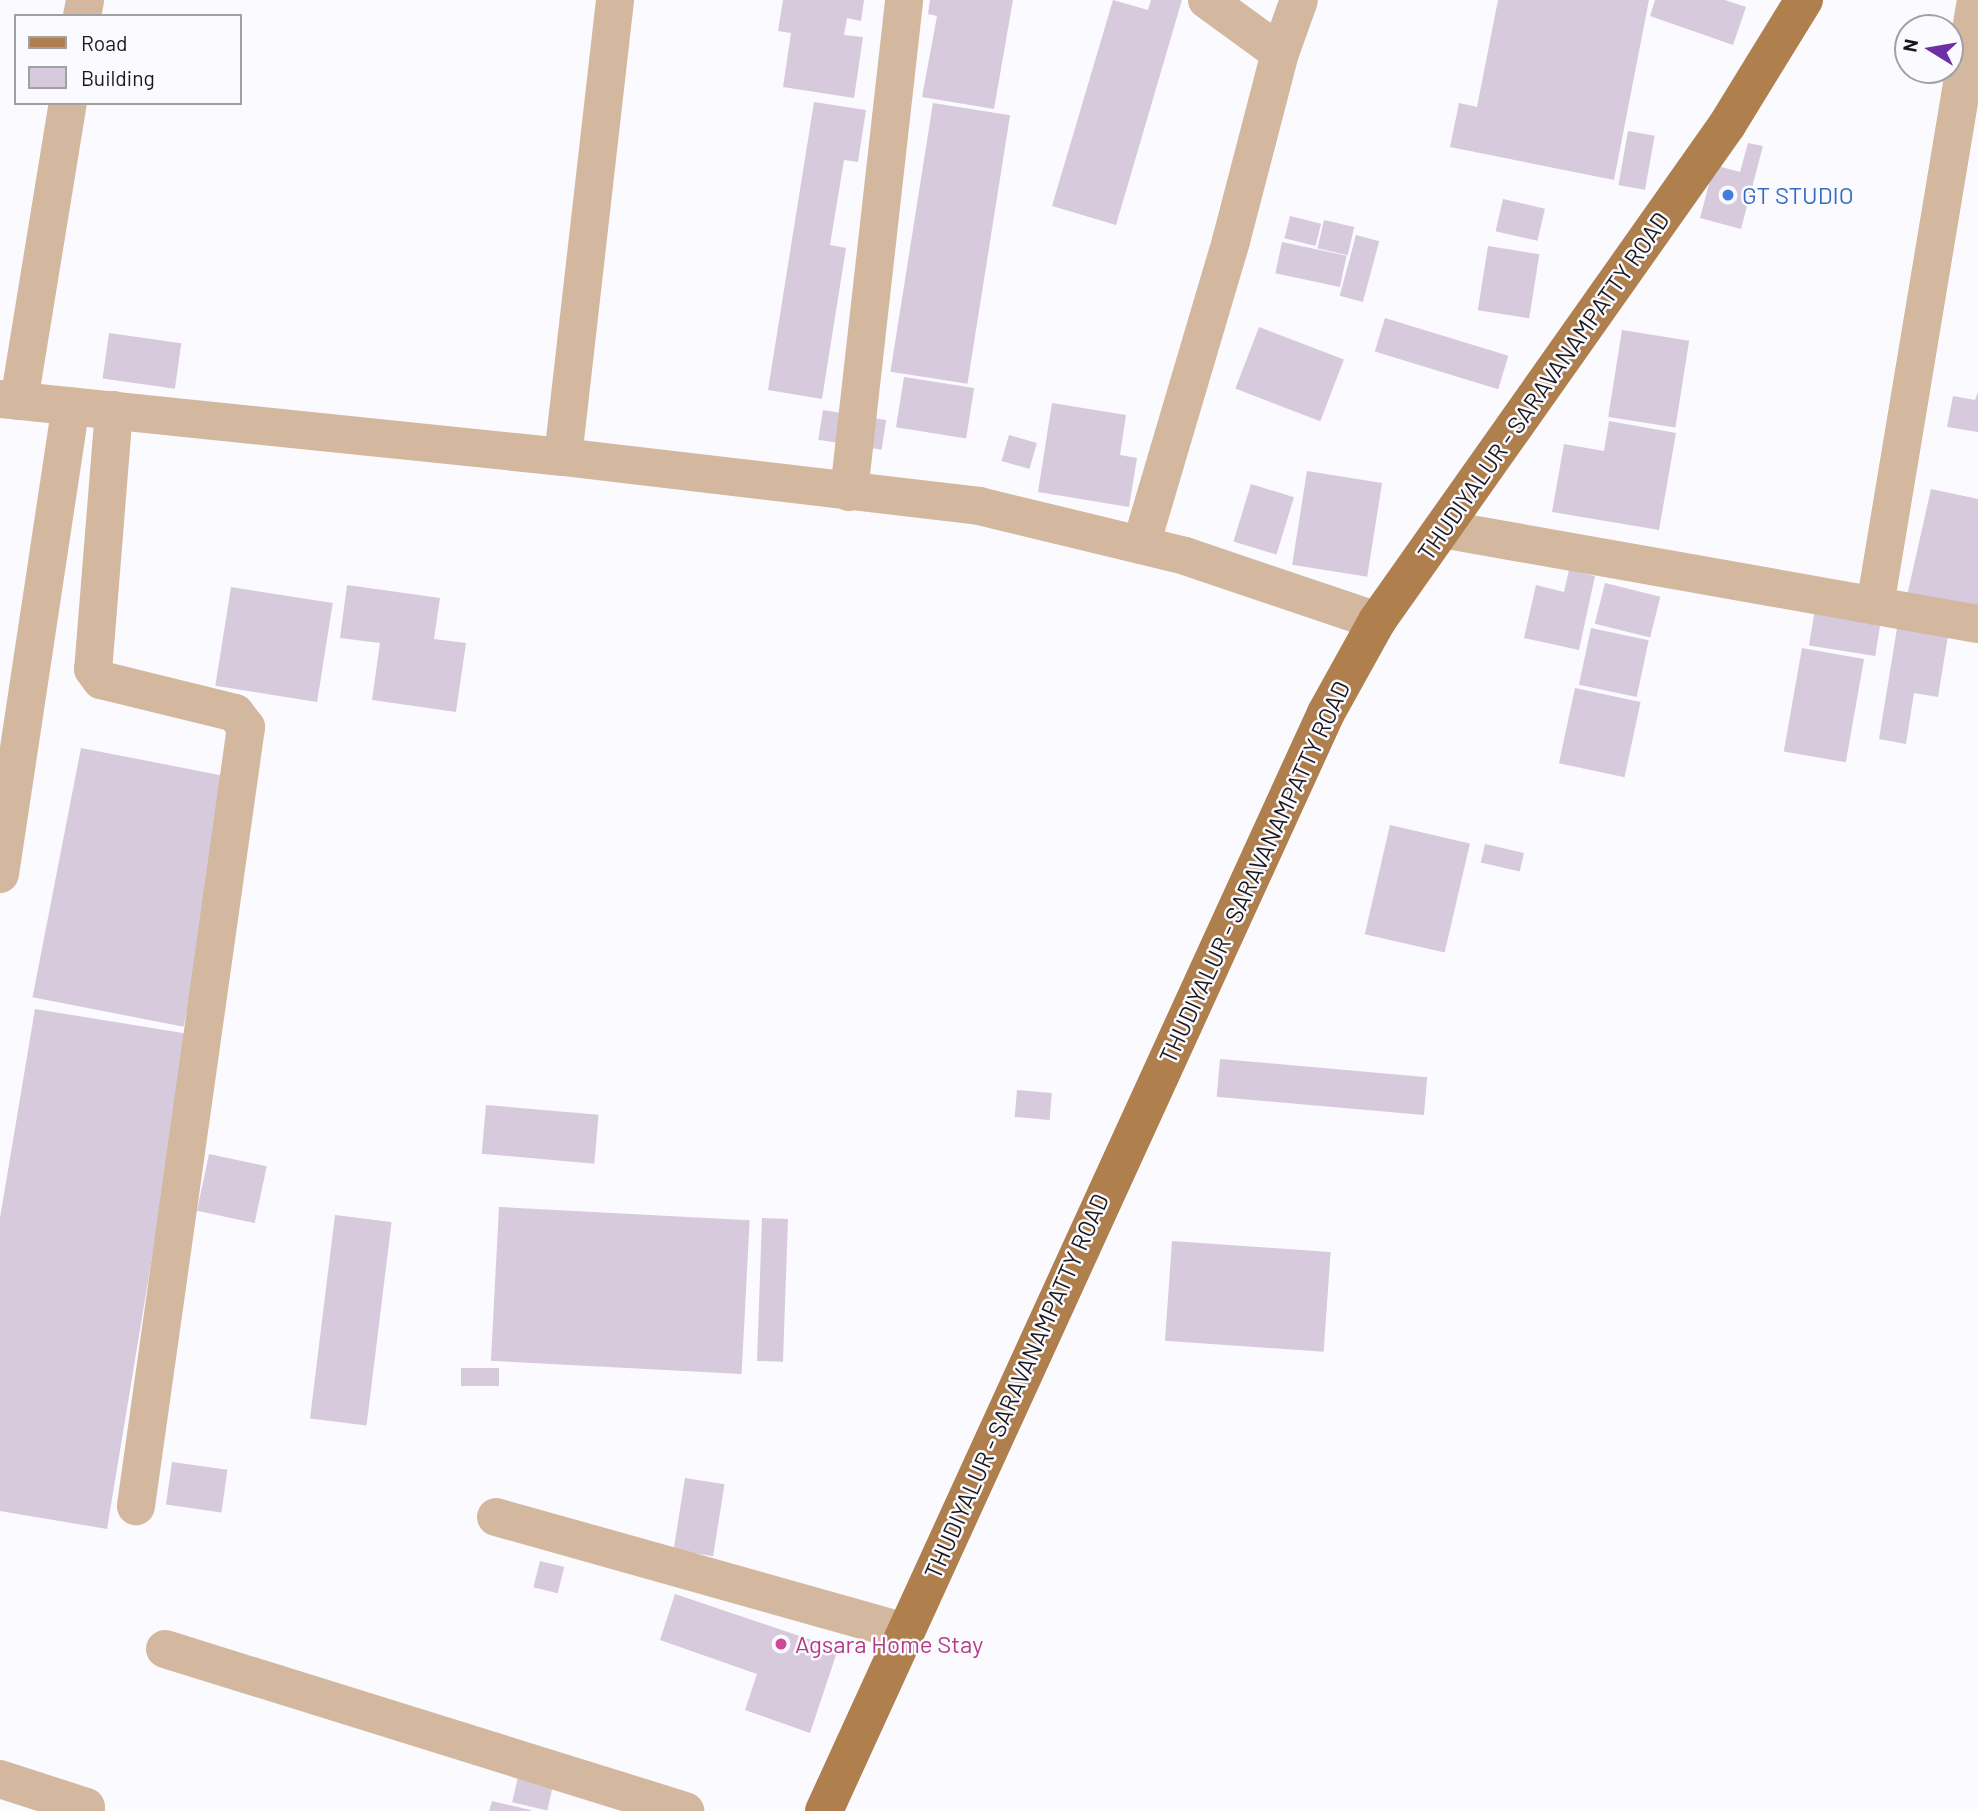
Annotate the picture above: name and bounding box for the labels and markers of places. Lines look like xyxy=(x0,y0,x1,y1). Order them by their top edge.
place label: GT STUDIO xyxy=(1742,181,1854,209)
marker: GT STUDIO xyxy=(1720,187,1736,203)
place label: Agsara Home Stay xyxy=(795,1630,983,1658)
marker: Agsara Home Stay xyxy=(773,1636,789,1652)

